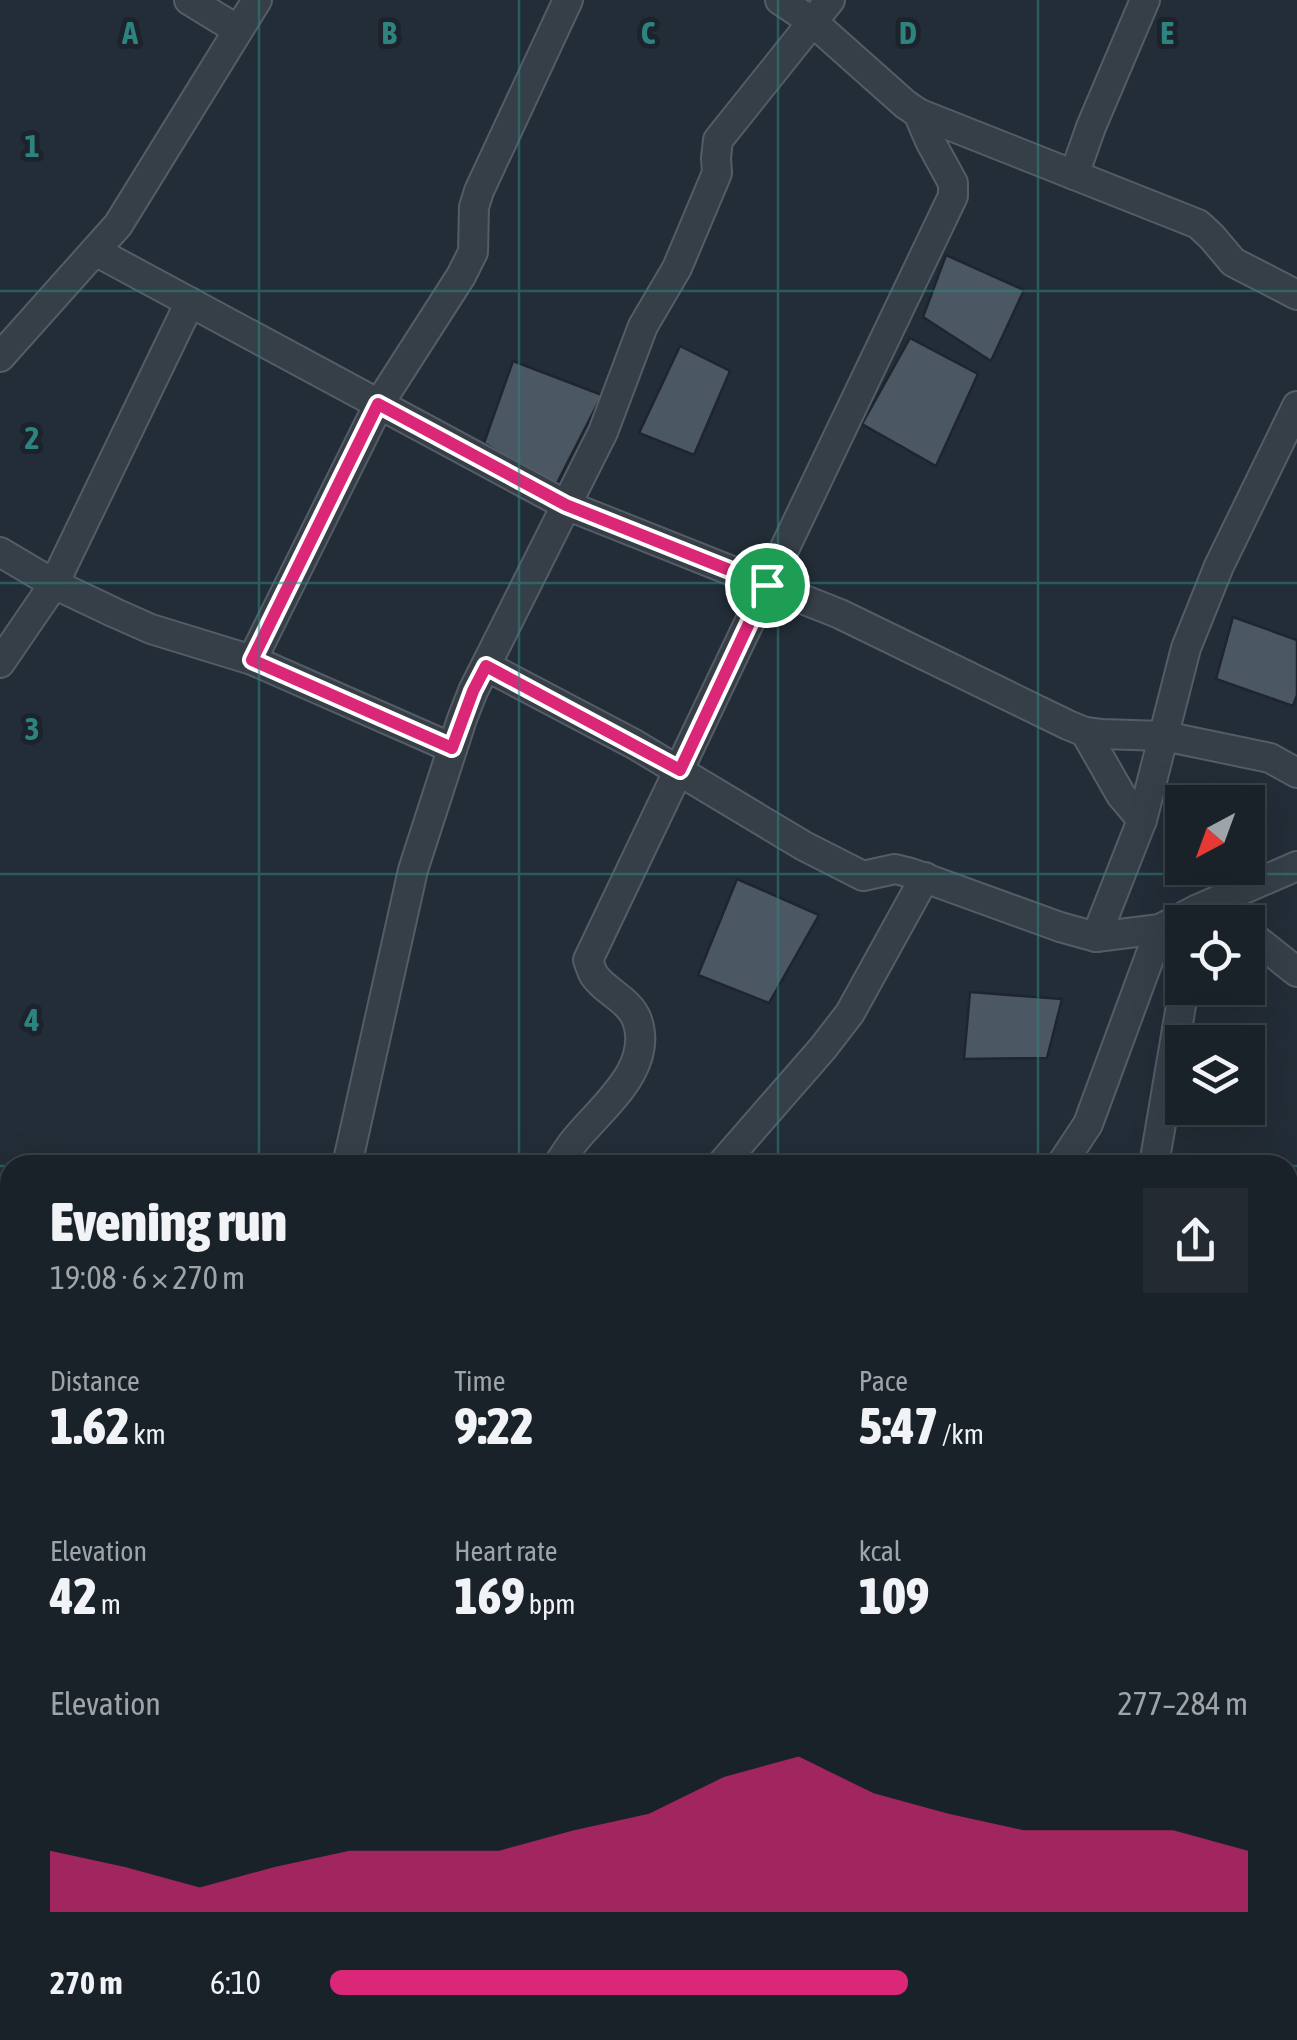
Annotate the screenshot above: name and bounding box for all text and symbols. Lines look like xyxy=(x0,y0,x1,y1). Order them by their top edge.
text: A xyxy=(121,14,138,51)
text: B xyxy=(381,14,397,51)
text: C xyxy=(641,14,656,51)
text: D xyxy=(899,14,917,51)
text: E xyxy=(1160,14,1174,51)
text: 1 xyxy=(24,127,40,164)
text: 2 xyxy=(24,419,40,456)
pin xyxy=(725,543,810,628)
icon: arrive xyxy=(740,558,795,613)
text: 3 xyxy=(24,710,40,747)
north arrow xyxy=(1165,785,1265,885)
map controls xyxy=(1165,785,1265,1125)
button: locate xyxy=(1165,905,1265,1005)
text: 4 xyxy=(23,1001,40,1038)
button: layers xyxy=(1165,1025,1265,1125)
button: share xyxy=(1143,1188,1248,1293)
text: Evening run xyxy=(50,1190,287,1253)
text: 19:08 · 6 × 270 m xyxy=(50,1259,245,1296)
text: Distance xyxy=(50,1365,140,1397)
text: Time xyxy=(454,1365,505,1397)
text: Pace xyxy=(859,1365,908,1397)
text: 1.62 xyxy=(50,1397,129,1455)
text: 9:22 xyxy=(454,1397,534,1455)
text: 5:47 xyxy=(859,1397,938,1455)
text: km xyxy=(129,1418,166,1450)
text: /km xyxy=(938,1418,984,1450)
text: Elevation xyxy=(50,1535,147,1567)
text: Heart rate xyxy=(454,1535,557,1567)
text: kcal xyxy=(859,1535,901,1567)
text: 42 xyxy=(50,1567,97,1625)
text: 169 xyxy=(454,1567,525,1625)
text: 109 xyxy=(859,1567,929,1625)
text: m xyxy=(97,1588,121,1620)
text: bpm xyxy=(525,1588,575,1620)
text: Elevation xyxy=(50,1685,161,1722)
text: 277–284 m xyxy=(1118,1685,1248,1722)
text: 270 m xyxy=(50,1964,123,2001)
text: 6:10 xyxy=(210,1964,261,2001)

